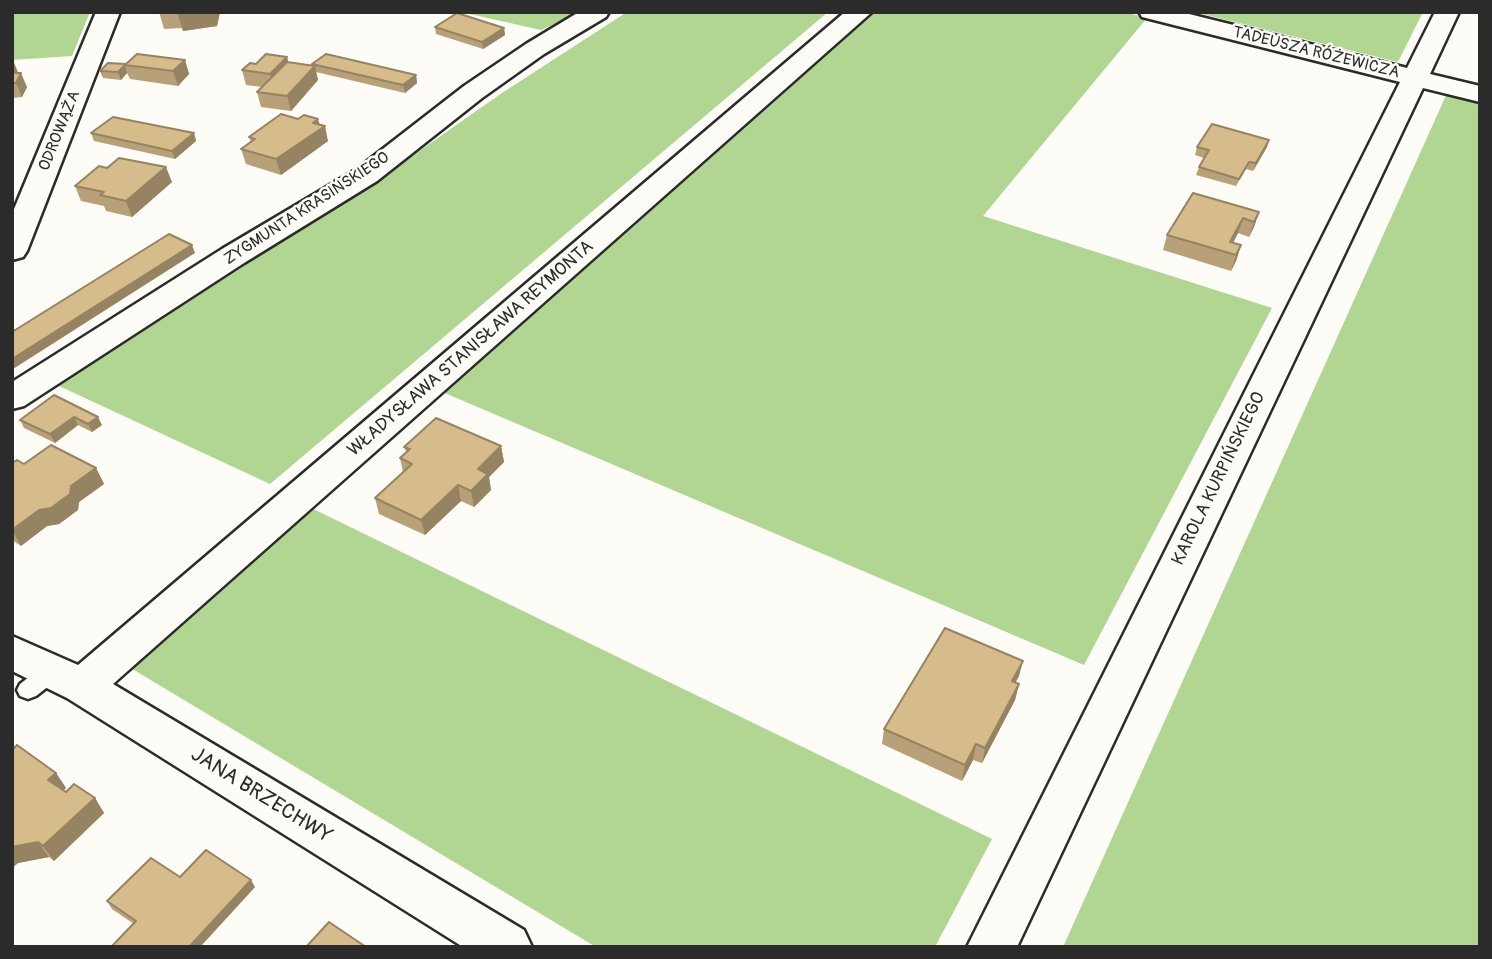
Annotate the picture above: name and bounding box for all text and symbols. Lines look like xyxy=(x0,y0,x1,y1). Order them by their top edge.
street label: TADEUSZA RÓŻEWICZA xyxy=(1231,23,1401,83)
street label: ODROWĄŻA xyxy=(35,88,85,174)
street label: ZYGMUNTA KRASIŃSKIEGO xyxy=(221,148,393,270)
street label: WŁADYSŁAWA STANISŁAWA REYMONTA xyxy=(344,236,598,462)
street label: KAROLA KURPIŃSKIEGO xyxy=(1168,389,1270,569)
street label: JANA BRZECHWY xyxy=(186,742,336,850)

